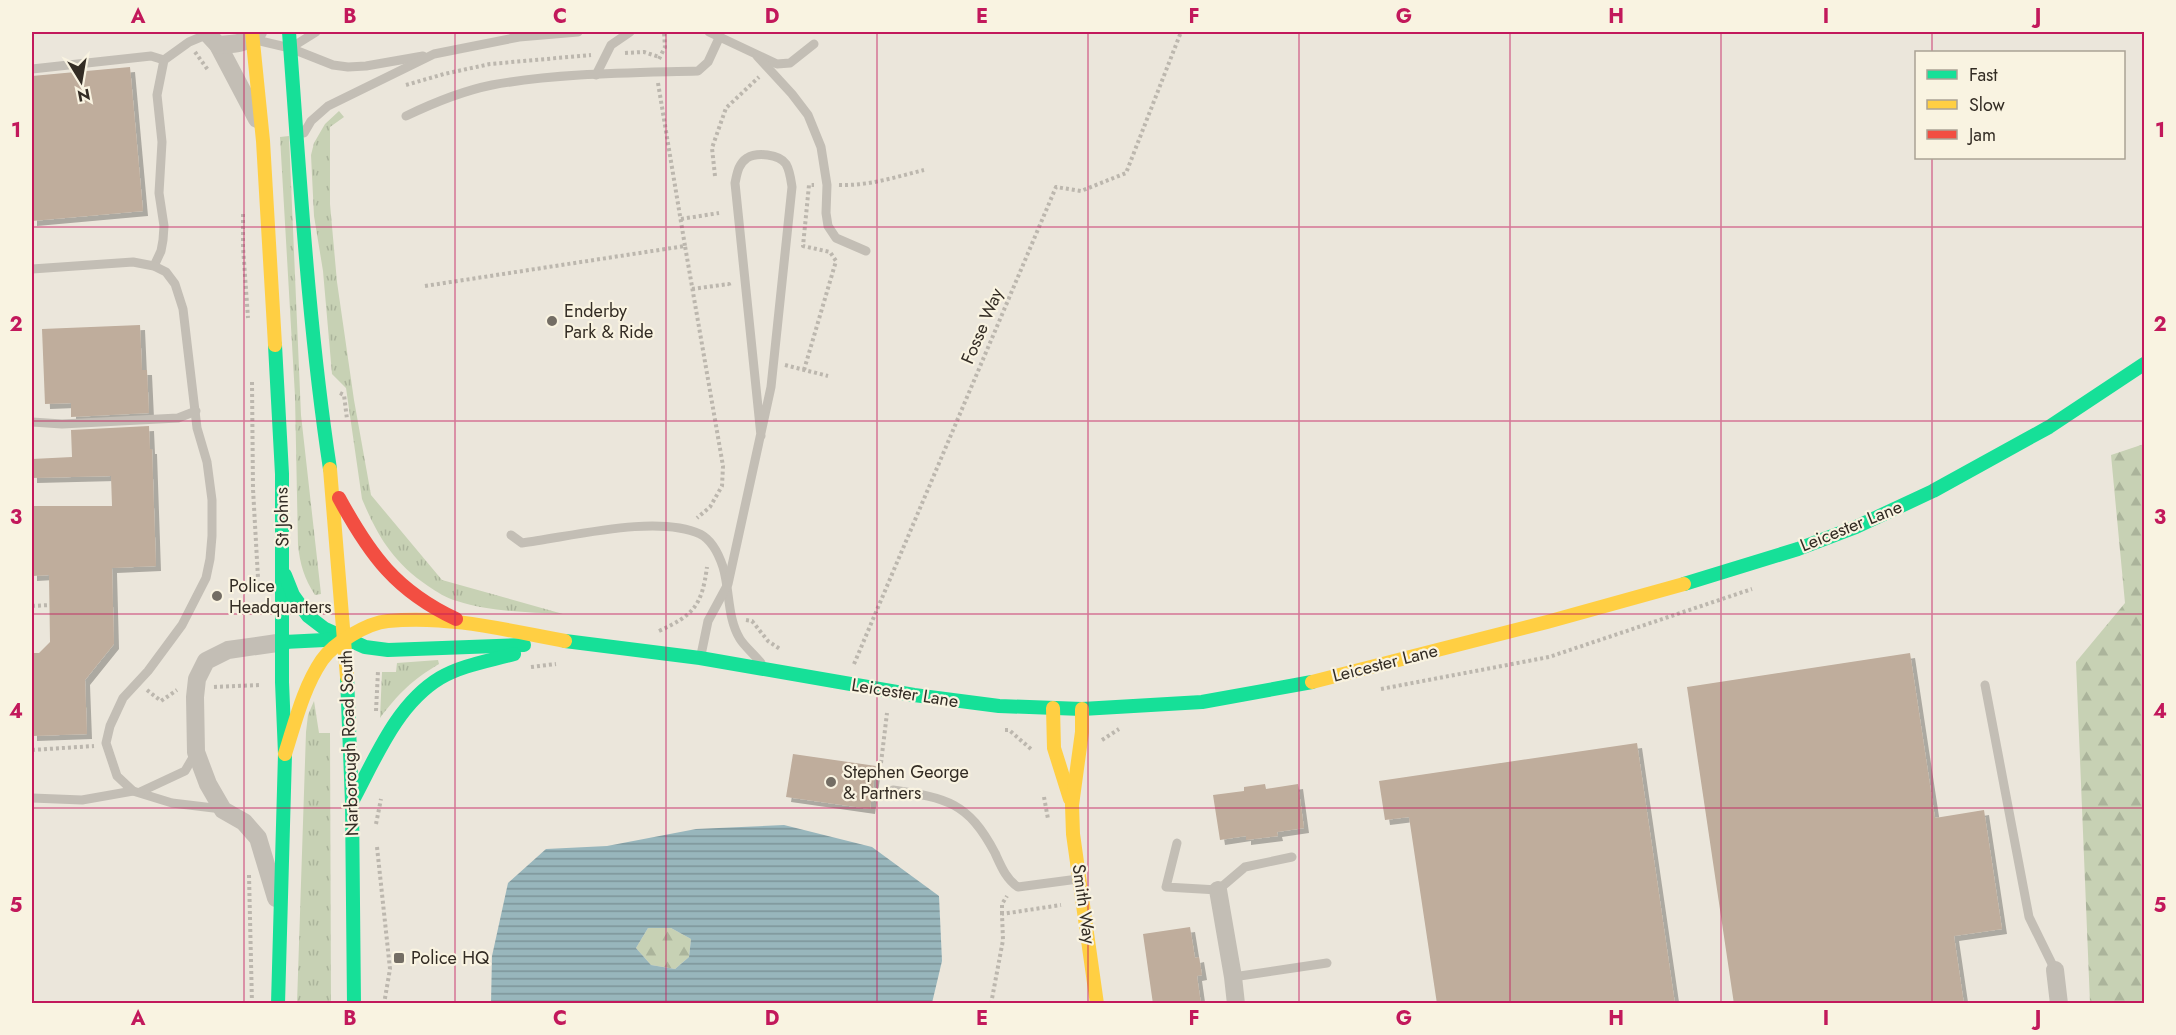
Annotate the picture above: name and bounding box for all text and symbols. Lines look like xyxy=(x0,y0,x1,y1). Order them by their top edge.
text: A xyxy=(130,2,146,31)
text: B xyxy=(343,2,357,31)
text: C xyxy=(553,2,567,31)
text: D xyxy=(765,2,779,31)
text: E xyxy=(976,2,988,31)
text: F xyxy=(1188,2,1200,31)
text: G xyxy=(1396,2,1412,31)
text: H xyxy=(1608,2,1624,31)
text: I xyxy=(1823,2,1829,31)
text: J xyxy=(2031,2,2041,31)
north arrow xyxy=(51,51,111,111)
legend xyxy=(1915,51,2125,159)
text: Fast xyxy=(1969,62,1998,88)
text: N xyxy=(75,83,92,108)
text: Slow xyxy=(1969,92,2006,118)
text: 1 xyxy=(11,116,21,145)
text: 1 xyxy=(2155,116,2165,145)
text: Jam xyxy=(1967,122,1996,148)
street label: Fosse Way xyxy=(954,284,1010,368)
place label: Enderby Park & Ride xyxy=(564,298,653,345)
text: 2 xyxy=(9,310,23,339)
text: 2 xyxy=(2153,310,2167,339)
marker: Enderby Park & Ride xyxy=(545,314,559,328)
street label: St Johns xyxy=(268,487,296,547)
street label: Leicester Lane xyxy=(1796,494,1906,558)
text: 3 xyxy=(10,503,22,532)
text: 3 xyxy=(2154,503,2166,532)
place label: Police Headquarters xyxy=(229,573,332,620)
marker: Police Headquarters xyxy=(210,589,224,603)
street label: Leicester Lane xyxy=(1330,637,1440,689)
street label: Narborough Road South xyxy=(333,649,365,837)
street label: Leicester Lane xyxy=(850,672,960,714)
text: 4 xyxy=(9,697,23,726)
text: 4 xyxy=(2153,697,2167,726)
place label: Stephen George & Partners xyxy=(843,759,969,806)
marker: Stephen George & Partners xyxy=(824,775,838,789)
street label: Smith Way xyxy=(1066,862,1102,946)
text: 5 xyxy=(10,891,23,920)
text: 5 xyxy=(2154,891,2167,920)
place label: Police HQ xyxy=(411,945,490,971)
marker: Police HQ xyxy=(392,951,406,965)
text: A xyxy=(130,1004,146,1033)
text: B xyxy=(343,1004,357,1033)
text: C xyxy=(553,1004,567,1033)
text: D xyxy=(765,1004,779,1033)
text: E xyxy=(976,1004,988,1033)
text: F xyxy=(1188,1004,1200,1033)
text: G xyxy=(1396,1004,1412,1033)
text: H xyxy=(1608,1004,1624,1033)
text: I xyxy=(1823,1004,1829,1033)
text: J xyxy=(2031,1004,2041,1033)

